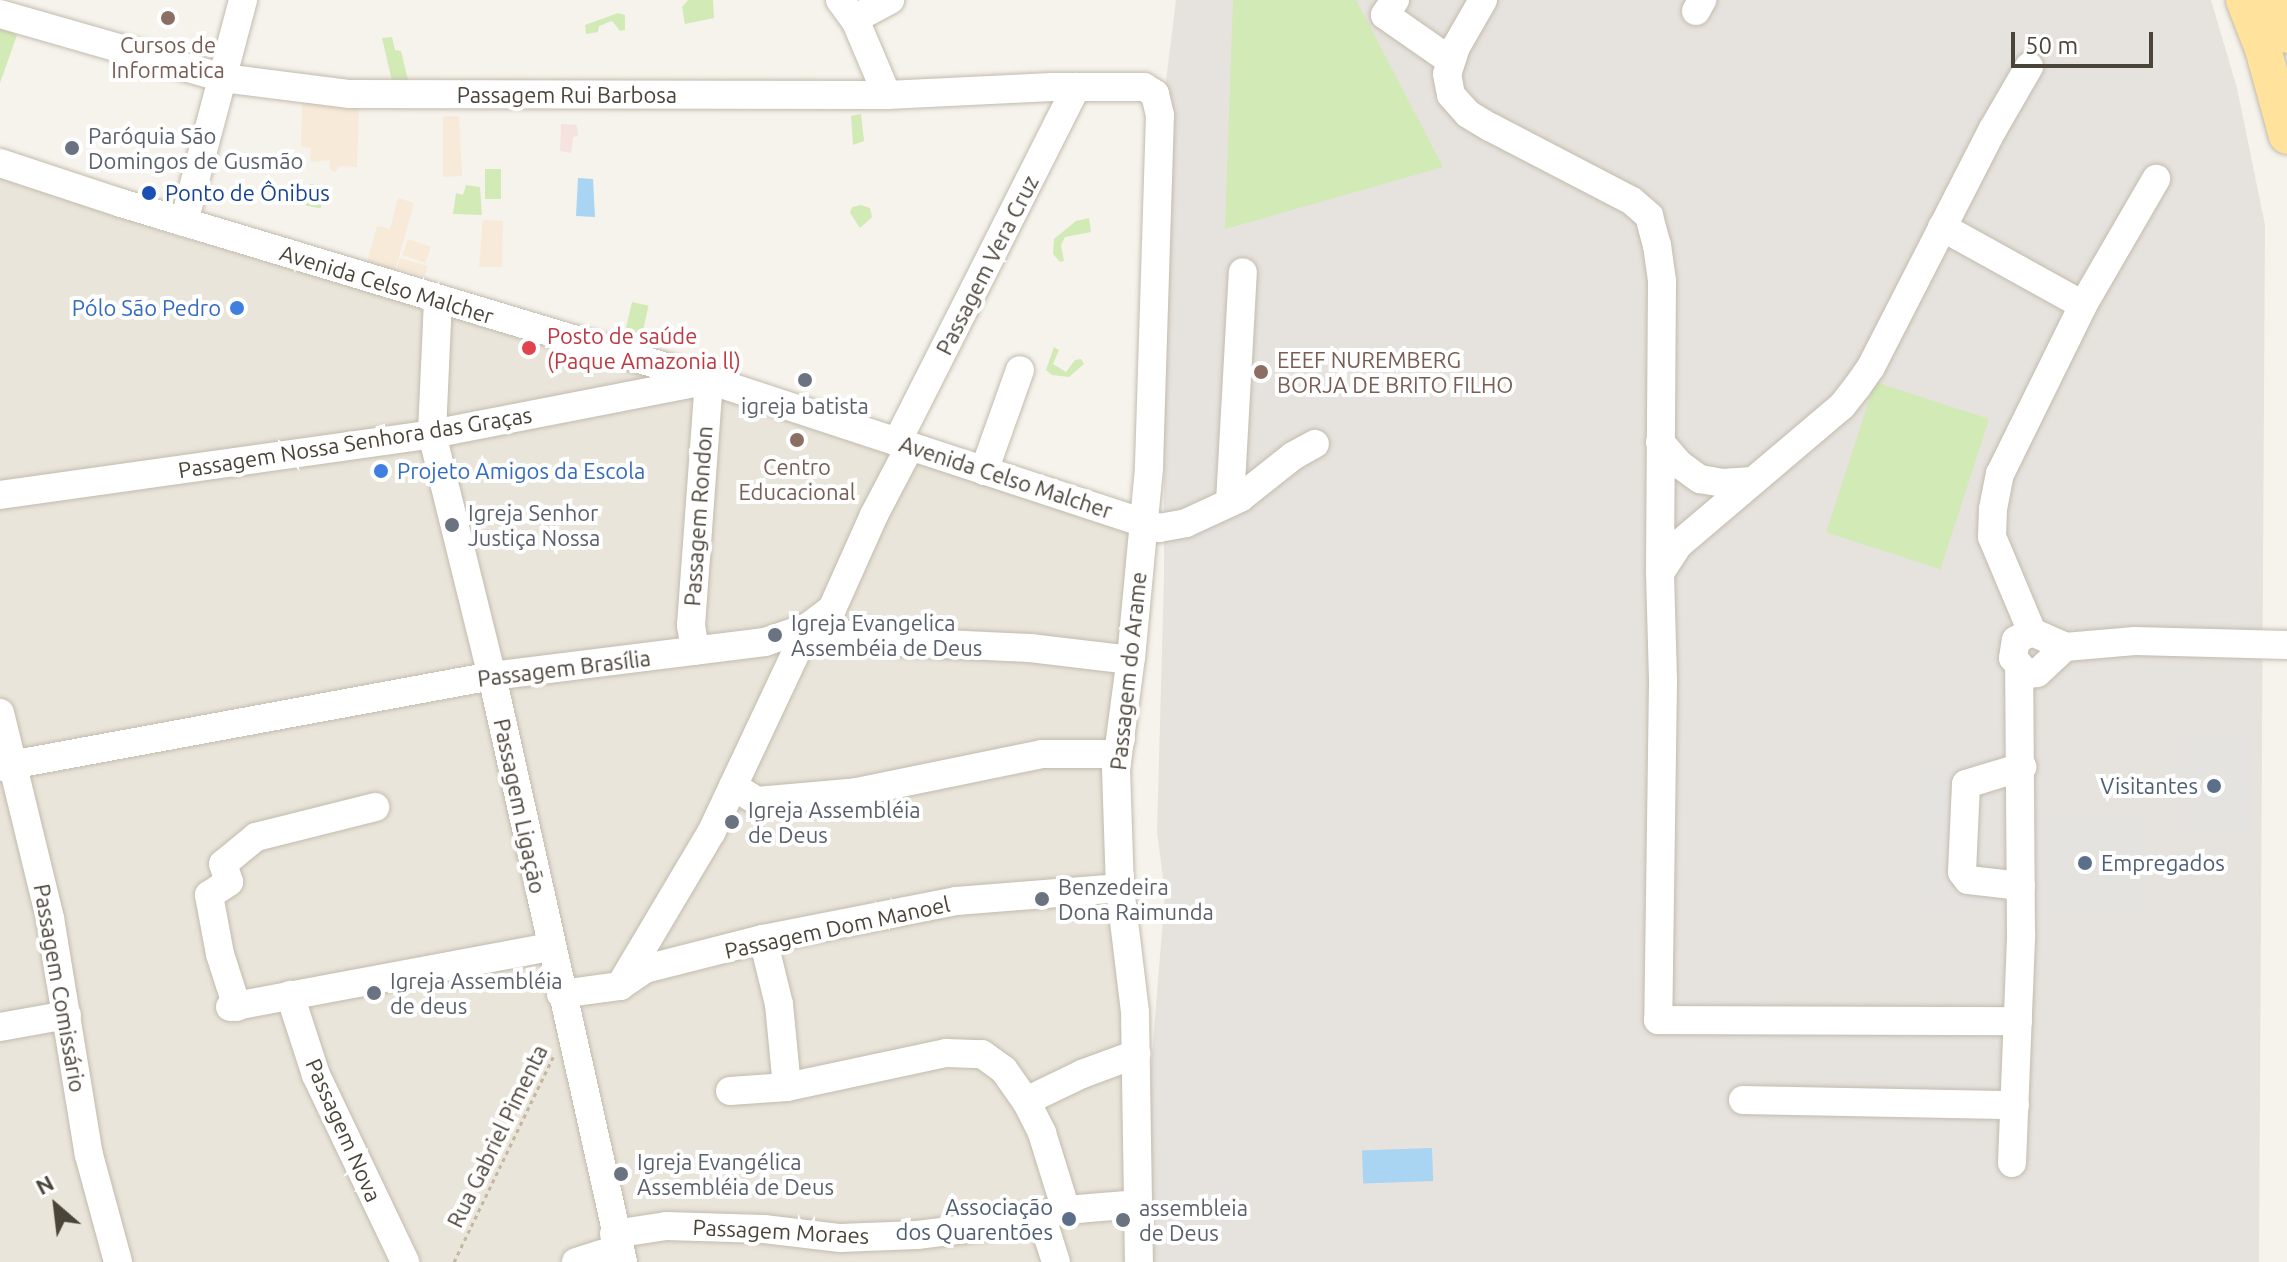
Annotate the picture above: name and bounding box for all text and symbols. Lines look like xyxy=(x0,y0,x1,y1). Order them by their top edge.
marker: Cursos de Informatica xyxy=(159,9,177,27)
scale bar xyxy=(2015,16,2157,66)
place label: Cursos de Informatica xyxy=(111,31,225,82)
text: 50 m xyxy=(2025,32,2078,59)
street label: Passagem Rui Barbosa xyxy=(457,82,677,108)
place label: Paróquia São Domingos de Gusmão xyxy=(88,122,303,174)
marker: Paróquia São Domingos de Gusmão xyxy=(63,139,81,157)
street label: Passagem Vera Cruz xyxy=(930,171,1044,359)
place label: Ponto de Ônibus xyxy=(165,180,330,206)
marker: Ponto de Ônibus xyxy=(140,184,158,202)
street label: Avenida Celso Malcher xyxy=(277,239,497,329)
place label: Pólo São Pedro xyxy=(72,295,221,321)
marker: Pólo São Pedro xyxy=(228,299,246,317)
place label: Posto de saúde (Paque Amazonia ll) xyxy=(547,322,741,374)
marker: Posto de saúde (Paque Amazonia ll) xyxy=(518,337,540,359)
place label: EEEF NUREMBERG BORJA DE BRITO FILHO xyxy=(1277,346,1513,398)
marker: EEEF NUREMBERG BORJA DE BRITO FILHO xyxy=(1252,363,1270,381)
marker: igreja batista xyxy=(796,371,814,389)
place label: igreja batista xyxy=(741,393,869,419)
street label: Passagem Nossa Senhora das Graças xyxy=(176,401,534,483)
street label: Passagem Rondon xyxy=(679,425,717,607)
street label: Avenida Celso Malcher xyxy=(896,430,1116,524)
marker: Centro Educacional xyxy=(788,431,806,449)
place label: Centro Educacional xyxy=(738,453,856,504)
place label: Projeto Amigos da Escola xyxy=(397,458,645,484)
marker: Projeto Amigos da Escola xyxy=(372,462,390,480)
place label: Igreja Senhor Justiça Nossa xyxy=(468,499,600,550)
marker: Igreja Senhor Justiça Nossa xyxy=(443,516,461,534)
street label: Passagem do Arame xyxy=(1104,571,1152,771)
place label: Igreja Evangelica Assembéia de Deus xyxy=(791,609,982,660)
marker: Igreja Evangelica Assembéia de Deus xyxy=(766,626,784,644)
street label: Passagem Brasília xyxy=(476,644,652,692)
street label: Passagem Ligação xyxy=(489,716,551,896)
place label: Visitantes xyxy=(2100,773,2198,799)
marker: Visitantes xyxy=(2205,777,2223,795)
place label: Igreja Assembléia de Deus xyxy=(748,796,921,848)
marker: Igreja Assembléia de Deus xyxy=(723,813,741,831)
place label: Empregados xyxy=(2101,850,2225,876)
marker: Empregados xyxy=(2076,854,2094,872)
place label: Benzedeira Dona Raimunda xyxy=(1058,873,1214,924)
street label: Passagem Comissário xyxy=(29,882,91,1094)
street label: Passagem Dom Manoel xyxy=(722,890,952,964)
marker: Benzedeira Dona Raimunda xyxy=(1033,890,1051,908)
place label: Igreja Assembléia de deus xyxy=(390,967,563,1018)
marker: Igreja Assembléia de deus xyxy=(365,984,383,1002)
street label: Rua Gabriel Pimenta xyxy=(441,1040,553,1232)
street label: Passagem Nova xyxy=(301,1054,387,1206)
place label: Igreja Evangélica Assembléia de Deus xyxy=(637,1148,834,1200)
marker: Igreja Evangélica Assembléia de Deus xyxy=(612,1165,630,1183)
north arrow xyxy=(16,1166,96,1246)
text: N xyxy=(31,1169,58,1199)
place label: Associação dos Quarentões xyxy=(896,1193,1053,1244)
place label: assembleia de Deus xyxy=(1139,1194,1248,1246)
marker: Associação dos Quarentões xyxy=(1060,1210,1078,1228)
marker: assembleia de Deus xyxy=(1114,1211,1132,1229)
street label: Passagem Moraes xyxy=(692,1213,870,1249)

